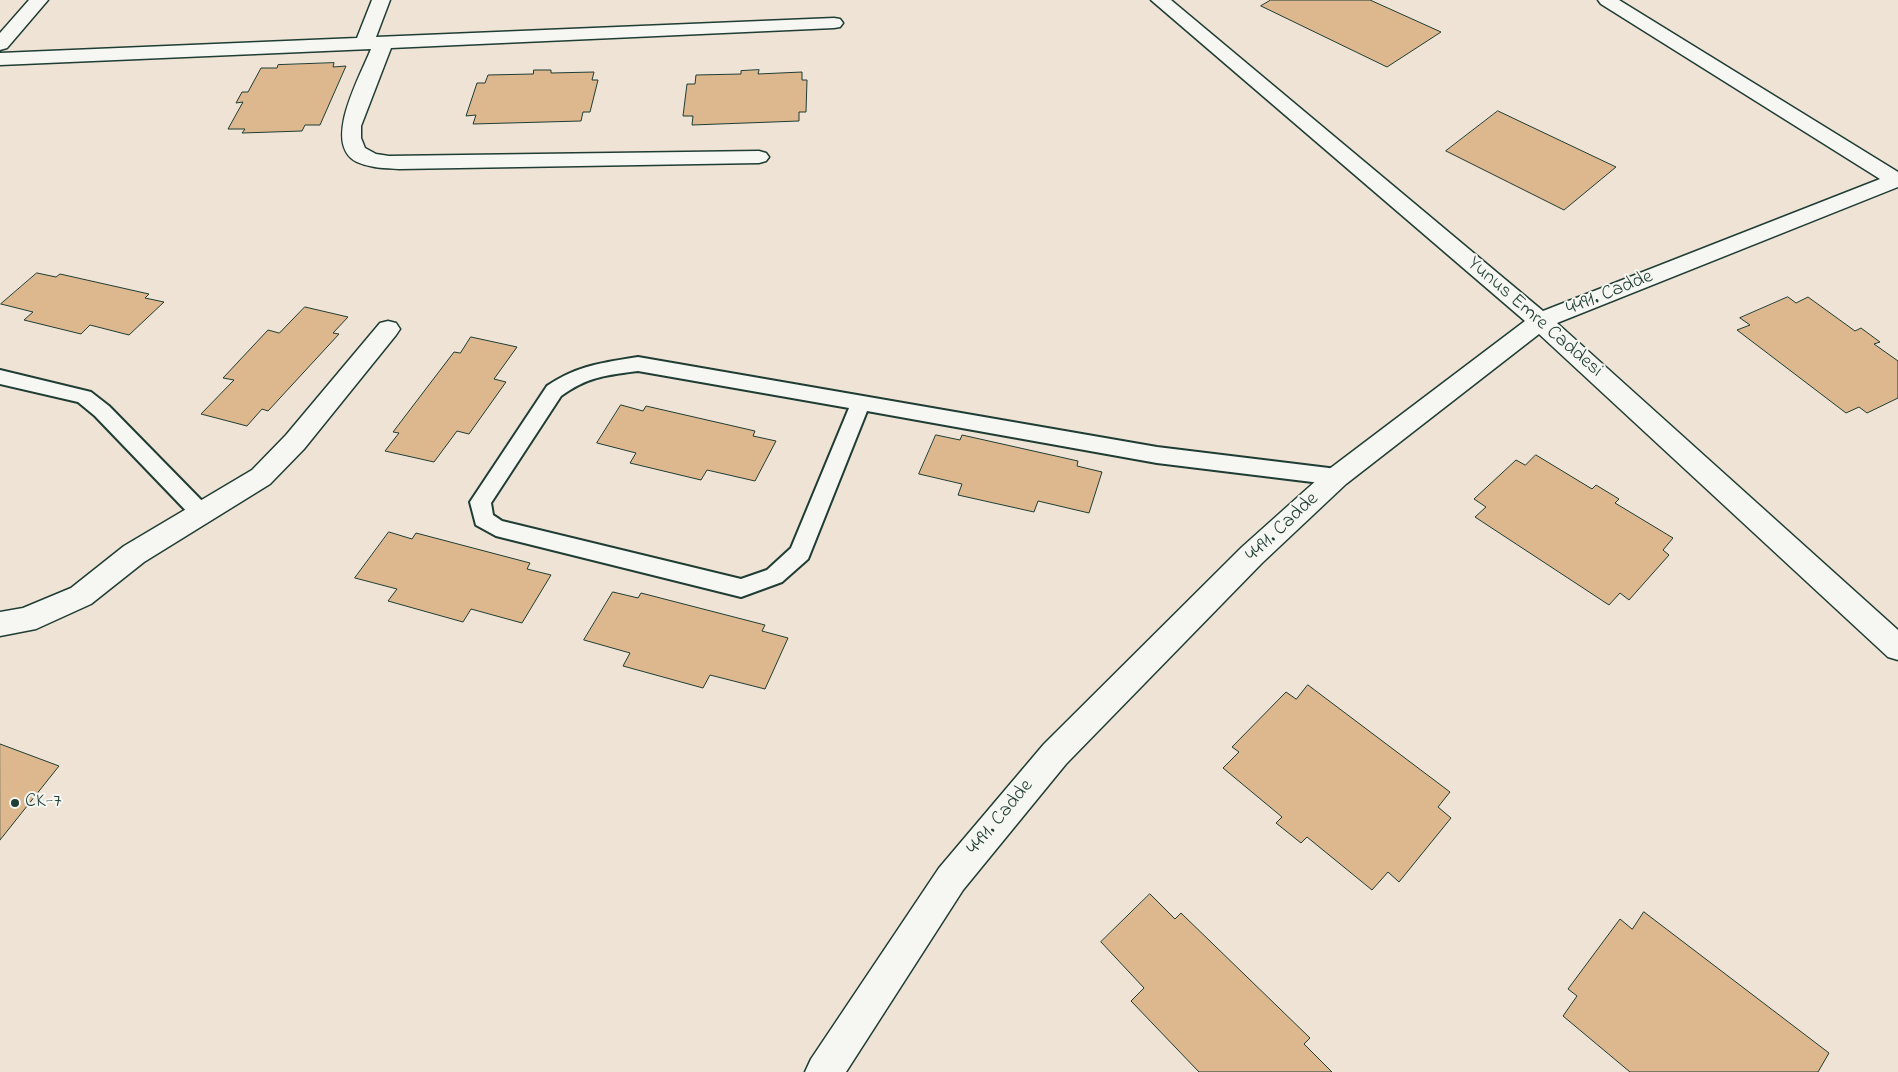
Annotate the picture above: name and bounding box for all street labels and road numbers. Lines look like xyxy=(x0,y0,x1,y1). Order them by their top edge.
street label: Yunus Emre Caddesi xyxy=(1461,253,1607,383)
street label: 4491. Cadde xyxy=(1563,266,1657,322)
street label: 4491. Cadde xyxy=(1241,488,1325,568)
street label: 4491. Cadde xyxy=(963,775,1039,861)

